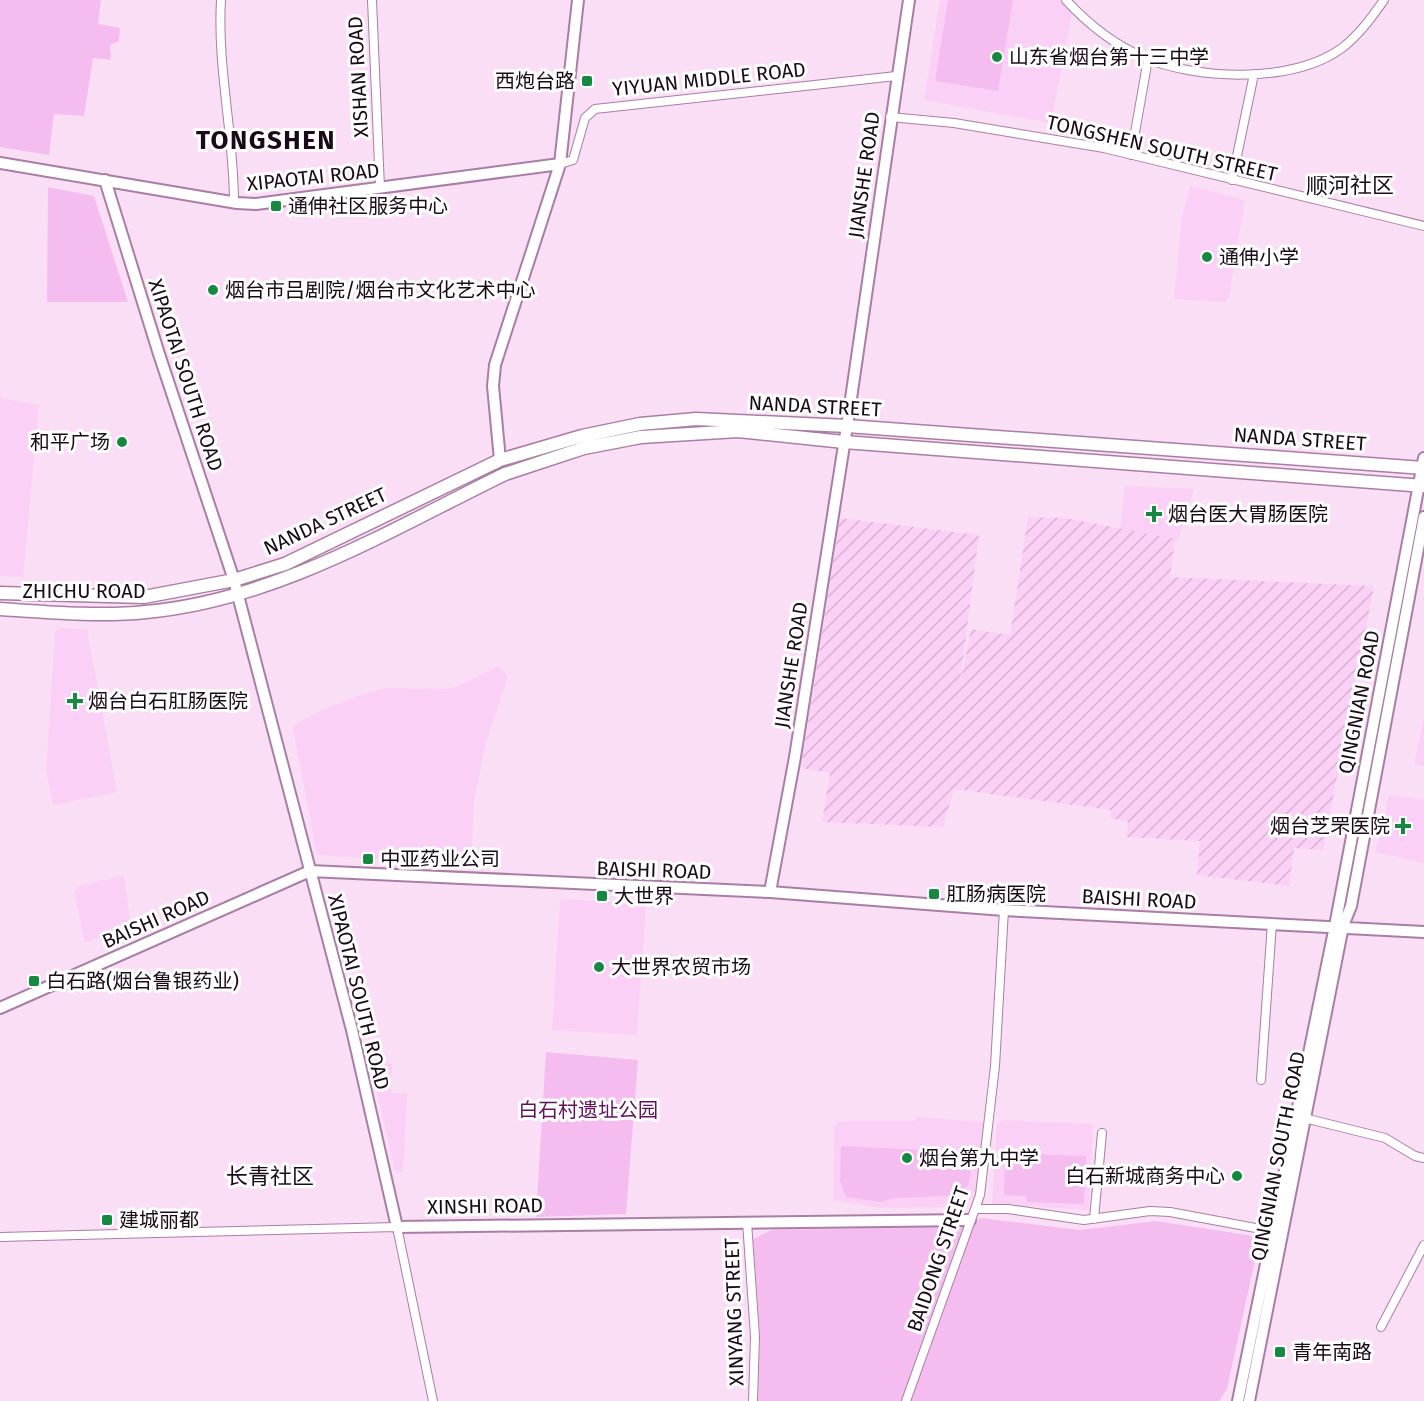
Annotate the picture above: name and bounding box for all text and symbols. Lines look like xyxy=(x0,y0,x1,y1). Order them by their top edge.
street label: XISHAN ROAD xyxy=(343,16,373,138)
place label: 山东省烟台第十三中学 xyxy=(1009,45,1209,69)
marker: 山东省烟台第十三中学 xyxy=(990,50,1004,64)
street label: YIYUAN MIDDLE ROAD xyxy=(611,57,807,101)
place label: 西炮台路 xyxy=(495,69,575,93)
marker: 西炮台路 xyxy=(580,74,594,88)
street label: JIANSHE ROAD xyxy=(843,110,885,240)
street label: TONGSHEN SOUTH STREET xyxy=(1044,110,1280,186)
district label: TONGSHEN xyxy=(196,125,336,156)
street label: XIPAOTAI ROAD xyxy=(245,158,381,196)
district label: 顺河社区 xyxy=(1306,172,1394,199)
place label: 通伸社区服务中心 xyxy=(288,194,448,218)
marker: 通伸社区服务中心 xyxy=(269,199,283,213)
place label: 通伸小学 xyxy=(1219,245,1299,269)
marker: 通伸小学 xyxy=(1200,250,1214,264)
street label: XIPAOTAI SOUTH ROAD xyxy=(144,276,228,474)
place label: 烟台市吕剧院/烟台市文化艺术中心 xyxy=(225,278,535,302)
marker: 烟台市吕剧院/烟台市文化艺术中心 xyxy=(206,283,220,297)
street label: NANDA STREET xyxy=(748,391,883,421)
street label: NANDA STREET xyxy=(1233,422,1368,456)
place label: 和平广场 xyxy=(30,430,110,454)
marker: 和平广场 xyxy=(115,435,129,449)
street label: NANDA STREET xyxy=(260,482,391,560)
place label: 烟台医大胃肠医院 xyxy=(1168,502,1328,526)
marker: 烟台医大胃肠医院 xyxy=(1145,505,1163,523)
street label: ZHICHU ROAD xyxy=(22,579,146,603)
street label: JIANSHE ROAD xyxy=(769,600,813,730)
street label: QINGNIAN ROAD xyxy=(1333,628,1385,776)
place label: 烟台白石肛肠医院 xyxy=(88,689,248,713)
marker: 烟台白石肛肠医院 xyxy=(66,692,84,710)
place label: 烟台芝罘医院 xyxy=(1270,814,1390,838)
marker: 烟台芝罘医院 xyxy=(1394,817,1412,835)
place label: 中亚药业公司 xyxy=(380,847,500,871)
marker: 中亚药业公司 xyxy=(361,852,375,866)
street label: BAISHI ROAD xyxy=(596,856,712,884)
place label: 肛肠病医院 xyxy=(946,882,1046,906)
place label: 大世界 xyxy=(614,884,674,908)
street label: BAISHI ROAD xyxy=(1081,884,1197,914)
street label: BAISHI ROAD xyxy=(99,885,213,953)
marker: 肛肠病医院 xyxy=(927,887,941,901)
marker: 大世界 xyxy=(595,889,609,903)
street label: XIPAOTAI SOUTH ROAD xyxy=(323,892,395,1092)
place label: 大世界农贸市场 xyxy=(611,955,751,979)
marker: 大世界农贸市场 xyxy=(592,960,606,974)
place label: 白石路(烟台鲁银药业) xyxy=(46,969,239,993)
marker: 白石路(烟台鲁银药业) xyxy=(27,974,41,988)
street label: QINGNIAN SOUTH ROAD xyxy=(1246,1049,1310,1263)
park label: 白石村遗址公园 xyxy=(518,1098,658,1122)
place label: 烟台第九中学 xyxy=(919,1146,1039,1170)
marker: 烟台第九中学 xyxy=(900,1151,914,1165)
district label: 长青社区 xyxy=(226,1163,314,1190)
place label: 白石新城商务中心 xyxy=(1065,1164,1225,1188)
marker: 白石新城商务中心 xyxy=(1230,1169,1244,1183)
street label: BAIDONG STREET xyxy=(902,1182,974,1335)
street label: XINSHI ROAD xyxy=(427,1193,543,1219)
place label: 建城丽都 xyxy=(119,1208,199,1232)
marker: 建城丽都 xyxy=(100,1213,114,1227)
street label: XINYANG STREET xyxy=(719,1237,749,1386)
place label: 青年南路 xyxy=(1292,1340,1372,1364)
marker: 青年南路 xyxy=(1273,1345,1287,1359)

